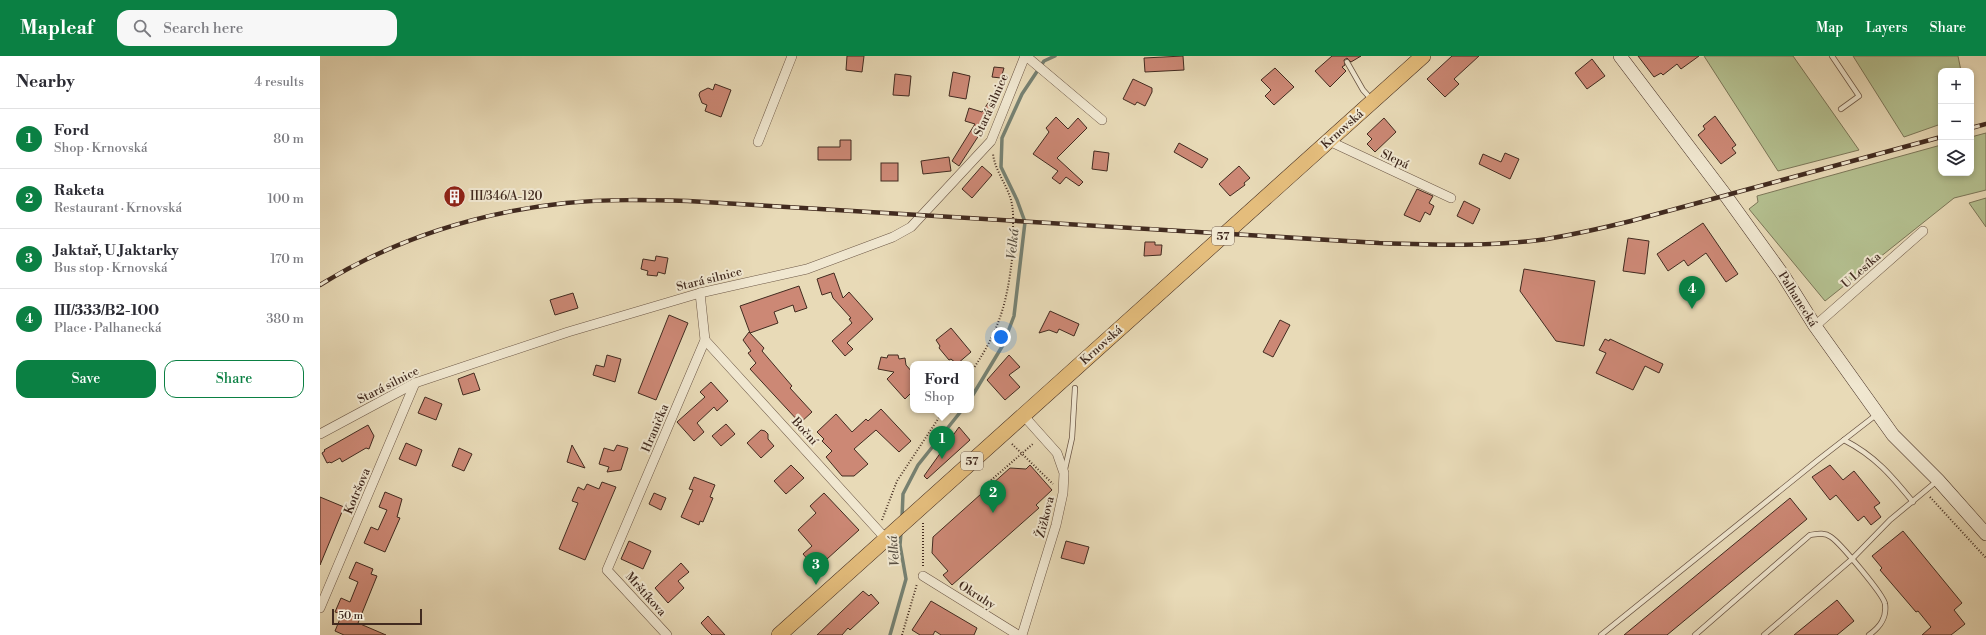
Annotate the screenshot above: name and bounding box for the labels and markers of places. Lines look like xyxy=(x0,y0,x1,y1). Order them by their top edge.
building icon: III/346/A-120 xyxy=(442,183,468,209)
place label: III/346/A-120 xyxy=(470,189,543,204)
pin: 4 xyxy=(1679,276,1705,309)
pin: 1 xyxy=(929,426,955,459)
pin: 2 xyxy=(980,480,1006,513)
pin: 3 xyxy=(803,552,829,585)

